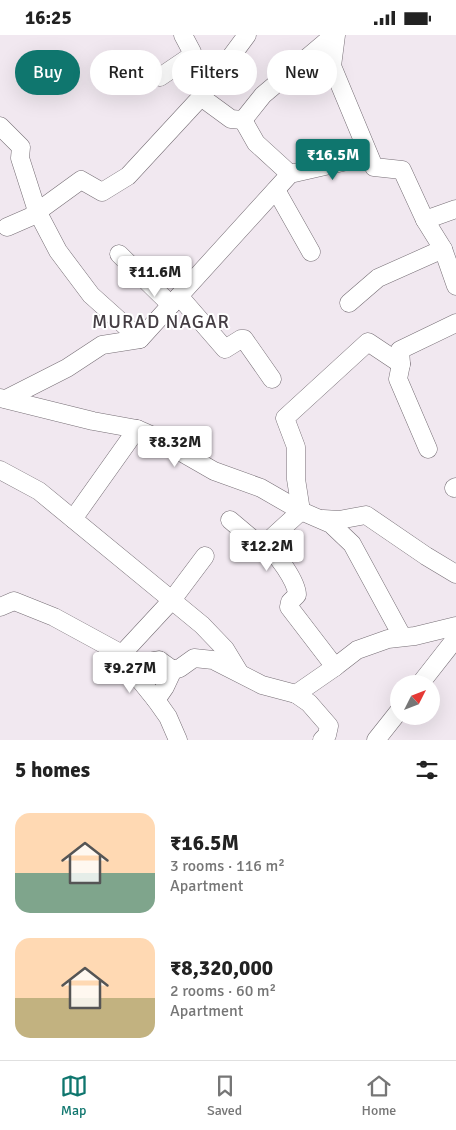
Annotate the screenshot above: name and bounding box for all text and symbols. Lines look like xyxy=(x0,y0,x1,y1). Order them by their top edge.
text: 16:25 xyxy=(25,6,72,30)
chip: Buy xyxy=(15,50,80,95)
chip: Rent xyxy=(90,50,162,95)
chip: Filters xyxy=(172,50,257,95)
chip: New xyxy=(267,50,337,95)
pin: ₹16.5M xyxy=(292,139,374,181)
text: ₹16.5M xyxy=(307,145,359,165)
pin: ₹11.6M xyxy=(114,255,196,298)
text: ₹11.6M xyxy=(129,262,181,282)
district label: MURAD NAGAR xyxy=(92,310,230,334)
pin: ₹8.32M xyxy=(134,425,216,468)
text: ₹8.32M xyxy=(149,432,201,452)
pin: ₹12.2M xyxy=(226,529,308,572)
text: ₹12.2M xyxy=(241,536,293,556)
pin: ₹9.27M xyxy=(89,651,171,694)
text: ₹9.27M xyxy=(104,658,156,678)
north arrow xyxy=(390,675,440,725)
map controls xyxy=(390,675,440,725)
icon: filters xyxy=(413,756,441,784)
text: 5 homes xyxy=(15,757,90,783)
text: ₹16.5M xyxy=(170,830,239,856)
icon: home xyxy=(55,833,115,893)
text: 3 rooms · 116 m² xyxy=(170,856,285,876)
text: Apartment xyxy=(170,876,243,896)
text: ₹8,320,000 xyxy=(170,955,273,981)
icon: home xyxy=(55,958,115,1018)
text: 2 rooms · 60 m² xyxy=(170,981,276,1001)
text: Apartment xyxy=(170,1001,243,1021)
tab: Map xyxy=(60,1072,88,1119)
tab: Saved xyxy=(207,1072,242,1119)
tab: Home xyxy=(361,1072,396,1119)

